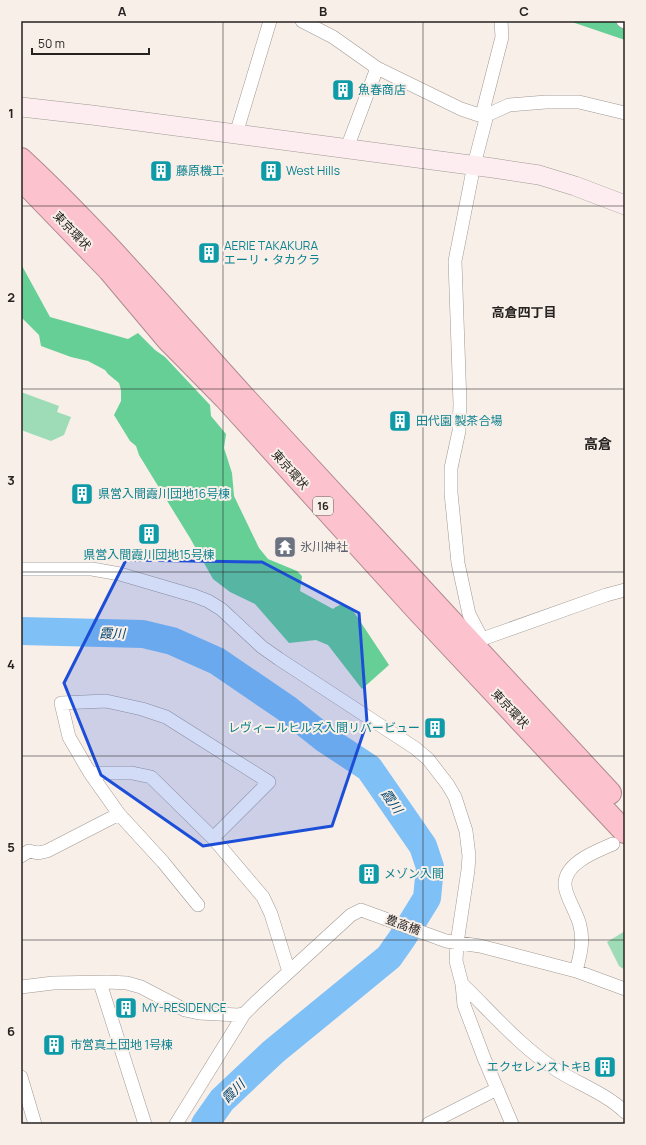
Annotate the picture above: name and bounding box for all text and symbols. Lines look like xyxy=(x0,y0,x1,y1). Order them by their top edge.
text: A xyxy=(118,2,127,20)
text: B xyxy=(319,2,327,20)
text: C xyxy=(519,2,529,20)
scale bar xyxy=(32,30,149,56)
text: 50 m xyxy=(38,35,65,52)
building icon: 魚春商店 xyxy=(330,77,356,103)
place label: 魚春商店 xyxy=(358,81,406,98)
text: 1 xyxy=(8,104,14,122)
building icon: 藤原機工 xyxy=(148,158,174,184)
building icon: West Hills xyxy=(258,158,284,184)
place label: 藤原機工 xyxy=(176,162,224,179)
place label: West Hills xyxy=(286,162,340,179)
street label: 東京環状 xyxy=(50,207,95,254)
place label: AERIE TAKAKURA エーリ・タカクラ xyxy=(224,237,320,268)
building icon: AERIE TAKAKURA エーリ・タカクラ xyxy=(196,240,222,266)
text: 2 xyxy=(7,288,15,306)
district label: 高倉四丁目 xyxy=(491,303,557,321)
building icon: 田代園 製茶合場 xyxy=(387,408,413,434)
place label: 田代園 製茶合場 xyxy=(416,412,502,429)
district label: 高倉 xyxy=(584,434,612,453)
street label: 東京環状 xyxy=(268,446,313,493)
text: 3 xyxy=(7,471,15,489)
building icon: 県営入間霞川団地16号棟 xyxy=(69,481,95,507)
place label: 県営入間霞川団地16号棟 xyxy=(98,485,230,502)
road number: 16 xyxy=(313,497,333,515)
building icon: 県営入間霞川団地15号棟 xyxy=(136,521,162,547)
temple icon: 氷川神社 xyxy=(272,534,298,560)
place label: 氷川神社 xyxy=(300,538,348,555)
place label: 県営入間霞川団地15号棟 xyxy=(83,546,215,563)
water label: 霞川 xyxy=(99,624,127,642)
text: 4 xyxy=(7,655,15,673)
street label: 東京環状 xyxy=(488,685,533,732)
building icon: レヴィールヒルズ入間リバービュー xyxy=(422,715,448,741)
place label: レヴィールヒルズ入間リバービュー xyxy=(228,719,420,736)
water label: 霞川 xyxy=(377,785,408,818)
text: 5 xyxy=(7,838,15,856)
building icon: メゾン入間 xyxy=(356,861,382,887)
place label: メゾン入間 xyxy=(384,865,444,882)
street label: 豊高橋 xyxy=(383,910,423,939)
building icon: MY-RESIDENCE xyxy=(113,995,139,1021)
place label: MY-RESIDENCE xyxy=(142,999,227,1016)
text: 6 xyxy=(7,1022,15,1040)
building icon: 市営真土団地 1号棟 xyxy=(41,1032,67,1058)
place label: 市営真土団地 1号棟 xyxy=(70,1036,173,1053)
building icon: エクセレンストキB xyxy=(592,1054,618,1080)
place label: エクセレンストキB xyxy=(487,1058,590,1075)
water label: 霞川 xyxy=(217,1074,250,1107)

